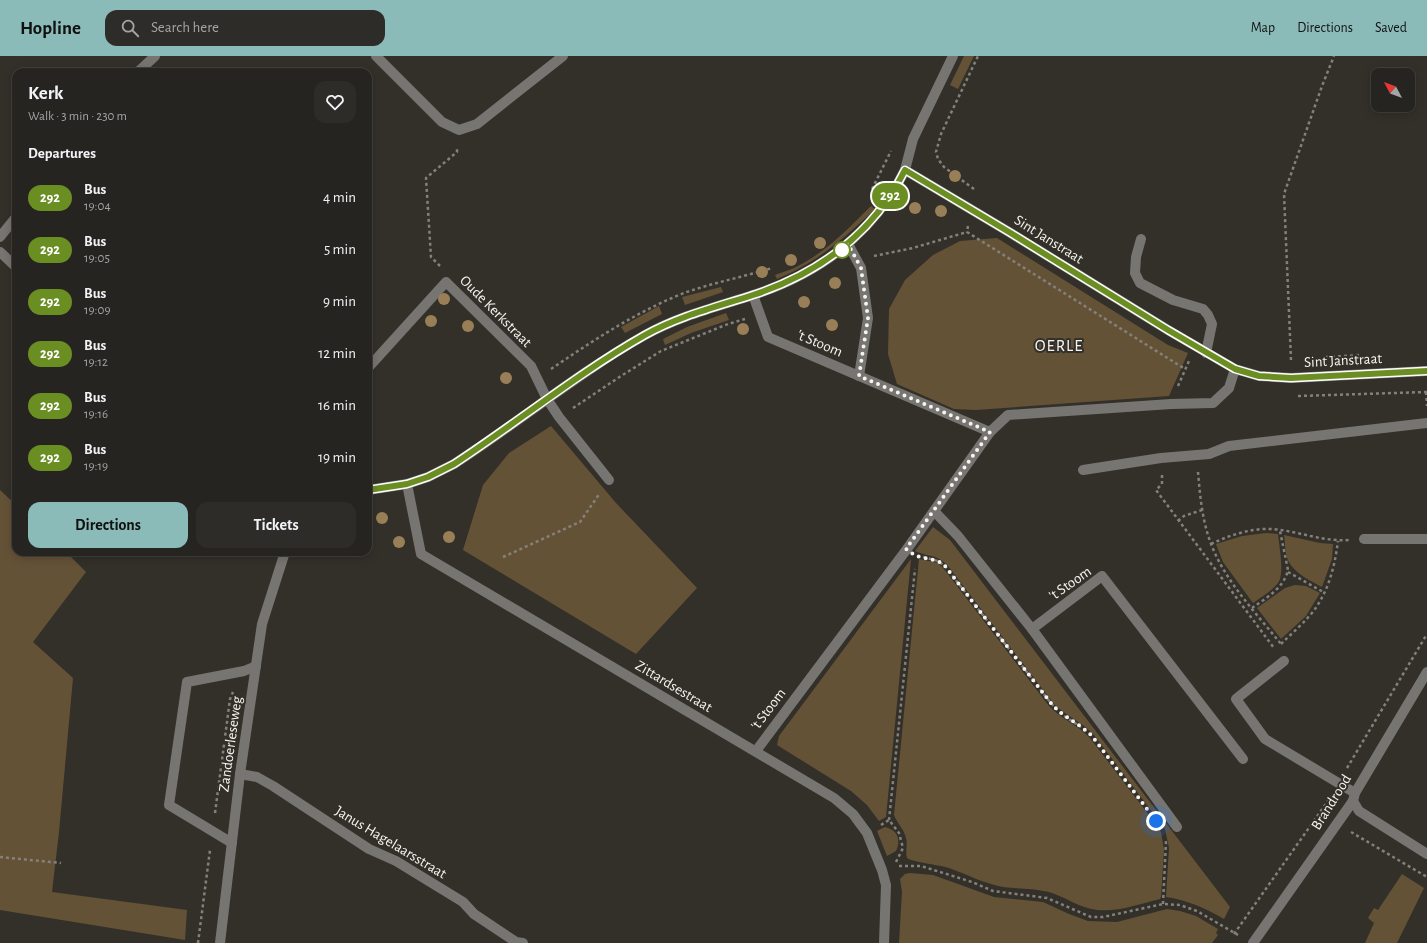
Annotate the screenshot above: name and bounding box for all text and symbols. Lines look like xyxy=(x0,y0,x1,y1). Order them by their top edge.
search box xyxy=(105,10,385,46)
icon: search xyxy=(119,17,141,39)
text: Hopline xyxy=(20,19,81,38)
text: Search here xyxy=(151,20,219,35)
text: Map xyxy=(1251,21,1275,35)
text: Directions xyxy=(1297,21,1353,35)
text: Saved xyxy=(1375,21,1407,35)
north arrow xyxy=(1371,68,1415,112)
map controls xyxy=(1371,68,1415,112)
button: heart xyxy=(314,81,356,123)
text: Kerk xyxy=(28,84,64,103)
text: Walk · 3 min · 230 m xyxy=(28,110,127,123)
text: Departures xyxy=(28,146,96,161)
text: Bus xyxy=(84,182,106,197)
line badge: 292 xyxy=(867,183,913,209)
text: 292 xyxy=(880,189,900,203)
text: 4 min xyxy=(323,190,356,205)
text: 292 xyxy=(40,191,60,205)
text: 19:04 xyxy=(84,200,111,213)
street label: Sint Janstraat xyxy=(1012,212,1086,267)
text: Bus xyxy=(84,234,106,249)
unlabelled marker xyxy=(833,241,851,259)
text: 5 min xyxy=(324,242,356,257)
text: 292 xyxy=(40,243,60,257)
text: 19:05 xyxy=(84,252,110,265)
street label: Oude Kerkstraat xyxy=(457,273,534,350)
text: Bus xyxy=(84,286,106,301)
text: 9 min xyxy=(323,294,356,309)
text: 292 xyxy=(40,295,60,309)
text: 19:09 xyxy=(84,304,111,317)
street label: 't Stoom xyxy=(795,327,845,360)
district label: OERLE xyxy=(1035,337,1083,354)
text: Bus xyxy=(84,338,106,353)
text: 12 min xyxy=(318,346,356,361)
text: 292 xyxy=(40,347,60,361)
street label: Sint Janstraat xyxy=(1304,351,1383,370)
text: 19:12 xyxy=(84,356,108,369)
text: Bus xyxy=(84,390,106,405)
text: 16 min xyxy=(318,398,356,413)
text: 292 xyxy=(40,399,60,413)
text: 19:16 xyxy=(84,408,108,421)
text: Bus xyxy=(84,442,106,457)
text: 19 min xyxy=(318,450,356,465)
text: 292 xyxy=(40,451,60,465)
text: 19:19 xyxy=(84,460,108,473)
button: Directions xyxy=(28,502,188,548)
button: Tickets xyxy=(196,502,356,548)
street label: 't Stoom xyxy=(1046,564,1094,603)
street label: Zittardsestraat xyxy=(633,658,715,715)
street label: 't Stoom xyxy=(748,686,789,733)
street label: Zandoerleseweg xyxy=(216,695,245,793)
street label: Brandrood xyxy=(1309,772,1354,833)
street label: Janus Hagelaarsstraat xyxy=(332,803,449,882)
your location xyxy=(1146,811,1166,831)

